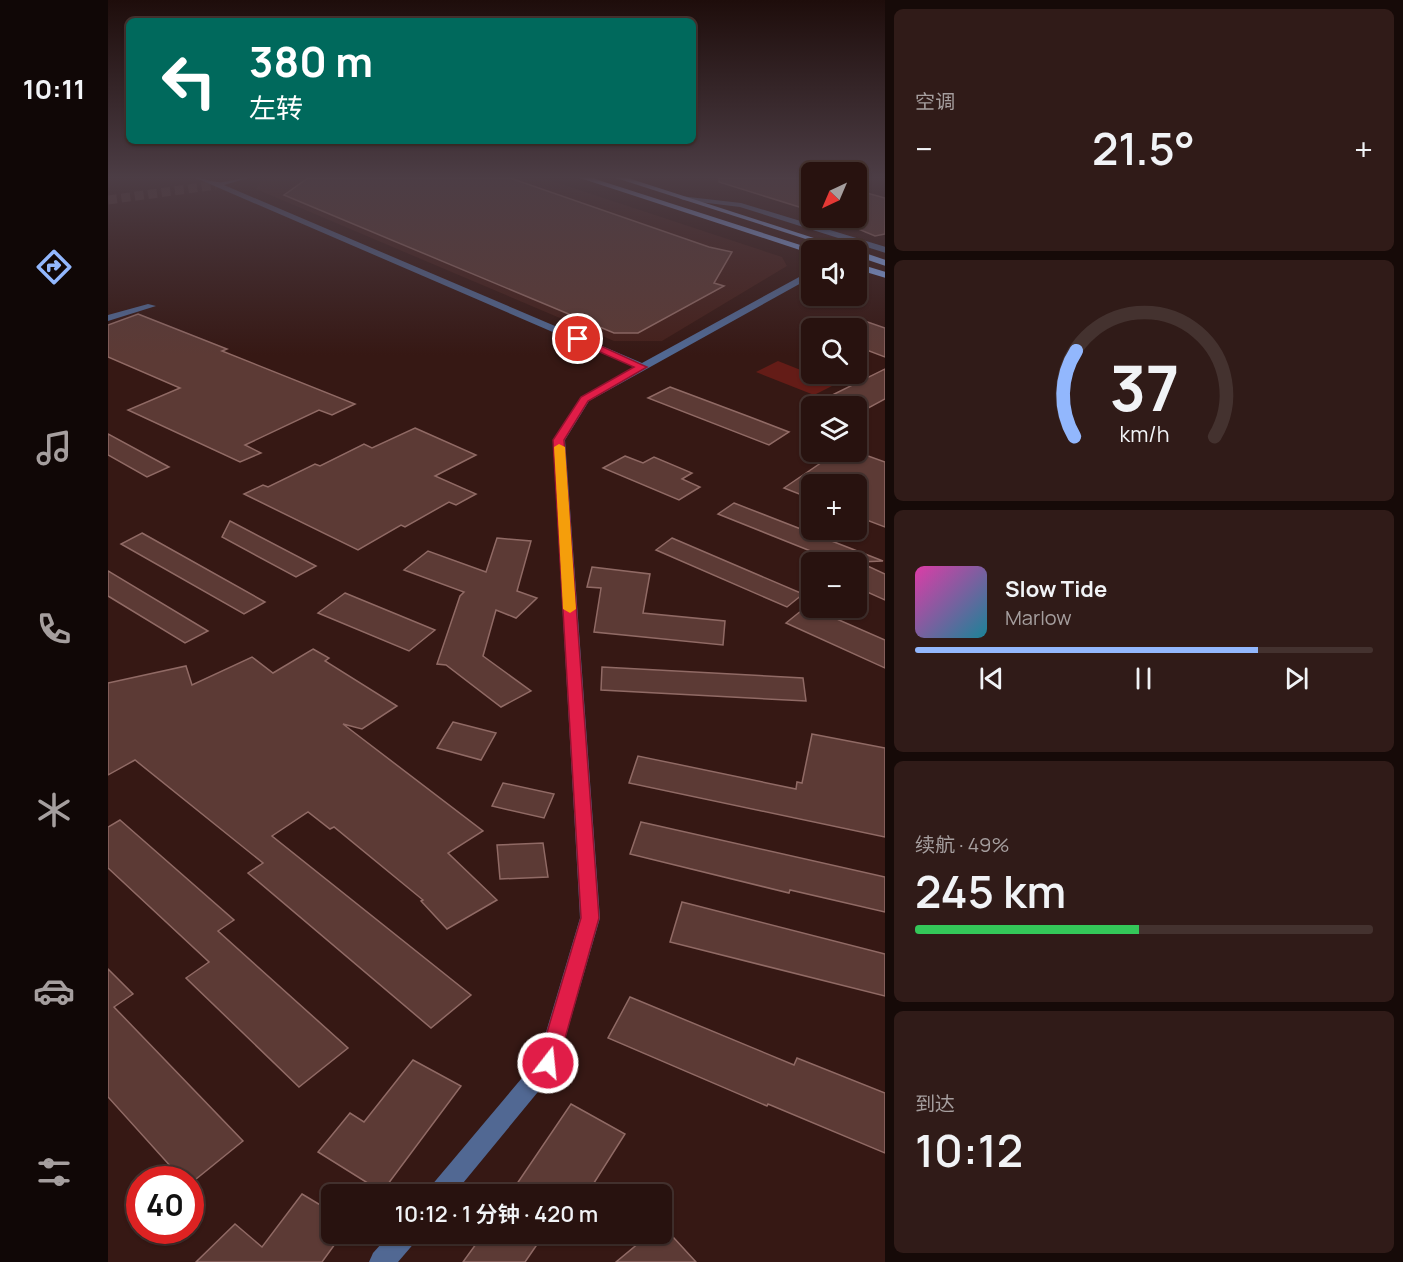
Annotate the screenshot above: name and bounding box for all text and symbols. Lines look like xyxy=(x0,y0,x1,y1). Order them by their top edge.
text: 380 m xyxy=(249,32,373,90)
icon: left xyxy=(150,42,228,120)
text: 10:11 xyxy=(23,70,85,107)
text: 空调 xyxy=(915,88,955,115)
text: 左转 xyxy=(249,89,303,126)
text: 21.5° xyxy=(1092,117,1195,179)
text: − xyxy=(915,126,933,171)
text: + xyxy=(1354,126,1373,171)
north arrow xyxy=(801,162,867,228)
map controls xyxy=(801,162,867,618)
button: sound xyxy=(801,240,867,306)
icon: directions xyxy=(33,246,75,288)
pin xyxy=(552,313,603,364)
button: search xyxy=(801,318,867,384)
icon: arrive xyxy=(561,322,594,355)
text: 37 xyxy=(1109,345,1179,431)
button: layers xyxy=(801,396,867,462)
text: km/h xyxy=(1119,420,1169,449)
icon: music xyxy=(33,427,75,469)
button: + xyxy=(801,474,867,540)
button: − xyxy=(801,552,867,618)
text: Slow Tide xyxy=(1005,574,1107,604)
text: Marlow xyxy=(1005,604,1072,631)
icon: phone xyxy=(33,608,75,650)
icon: previous xyxy=(975,662,1008,695)
icon: pause xyxy=(1127,662,1160,695)
icon: next xyxy=(1280,662,1313,695)
icon: climate xyxy=(33,789,75,831)
text: 续航 · 49% xyxy=(915,831,1010,858)
text: 245 km xyxy=(915,860,1066,922)
icon: car xyxy=(33,970,75,1012)
position arrow xyxy=(516,1031,580,1095)
text: 到达 xyxy=(915,1090,955,1117)
text: 10:12 xyxy=(915,1119,1023,1181)
icon: filters xyxy=(33,1151,75,1193)
speed limit sign: 40 xyxy=(126,1166,204,1244)
text: 10:12 · 1 分钟 · 420 m xyxy=(395,1199,598,1229)

